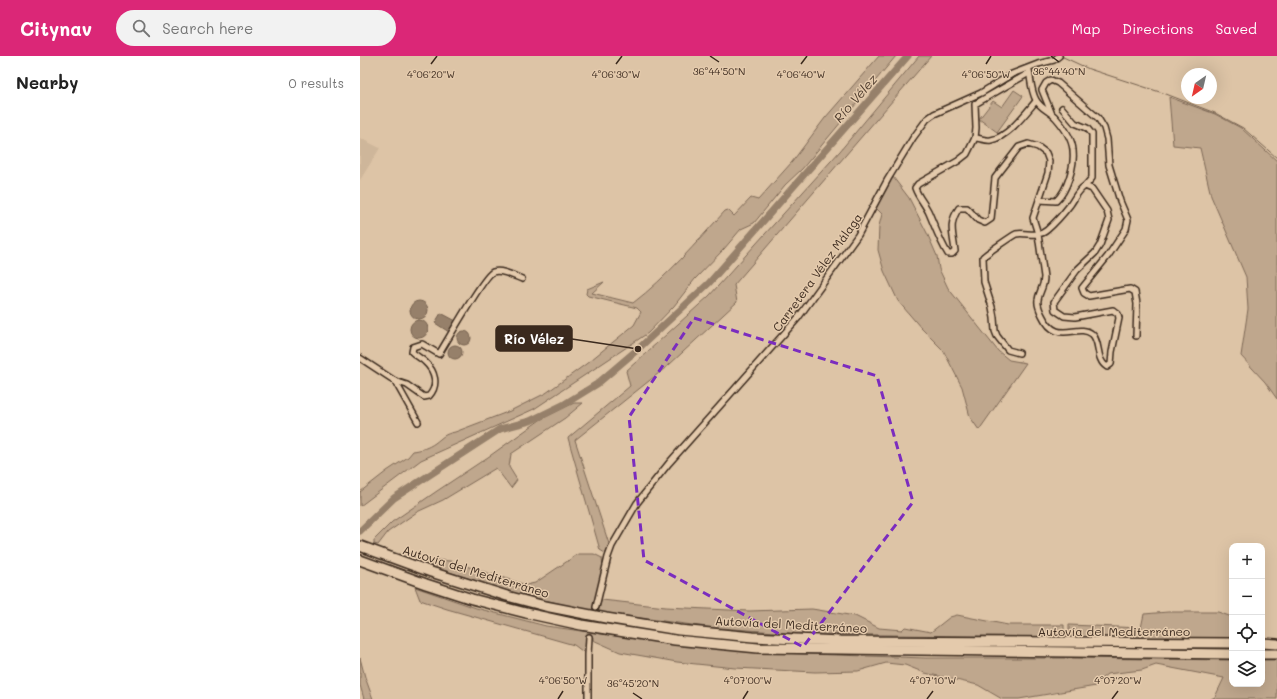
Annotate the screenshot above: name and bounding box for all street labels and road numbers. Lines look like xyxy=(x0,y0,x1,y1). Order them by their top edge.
street label: Carretera Vélez Málaga xyxy=(769,210,865,334)
street label: Autovía del Mediterráneo xyxy=(401,541,551,601)
street label: Autovía del Mediterráneo xyxy=(715,612,867,636)
street label: Autovía del Mediterráneo xyxy=(1038,623,1190,639)

